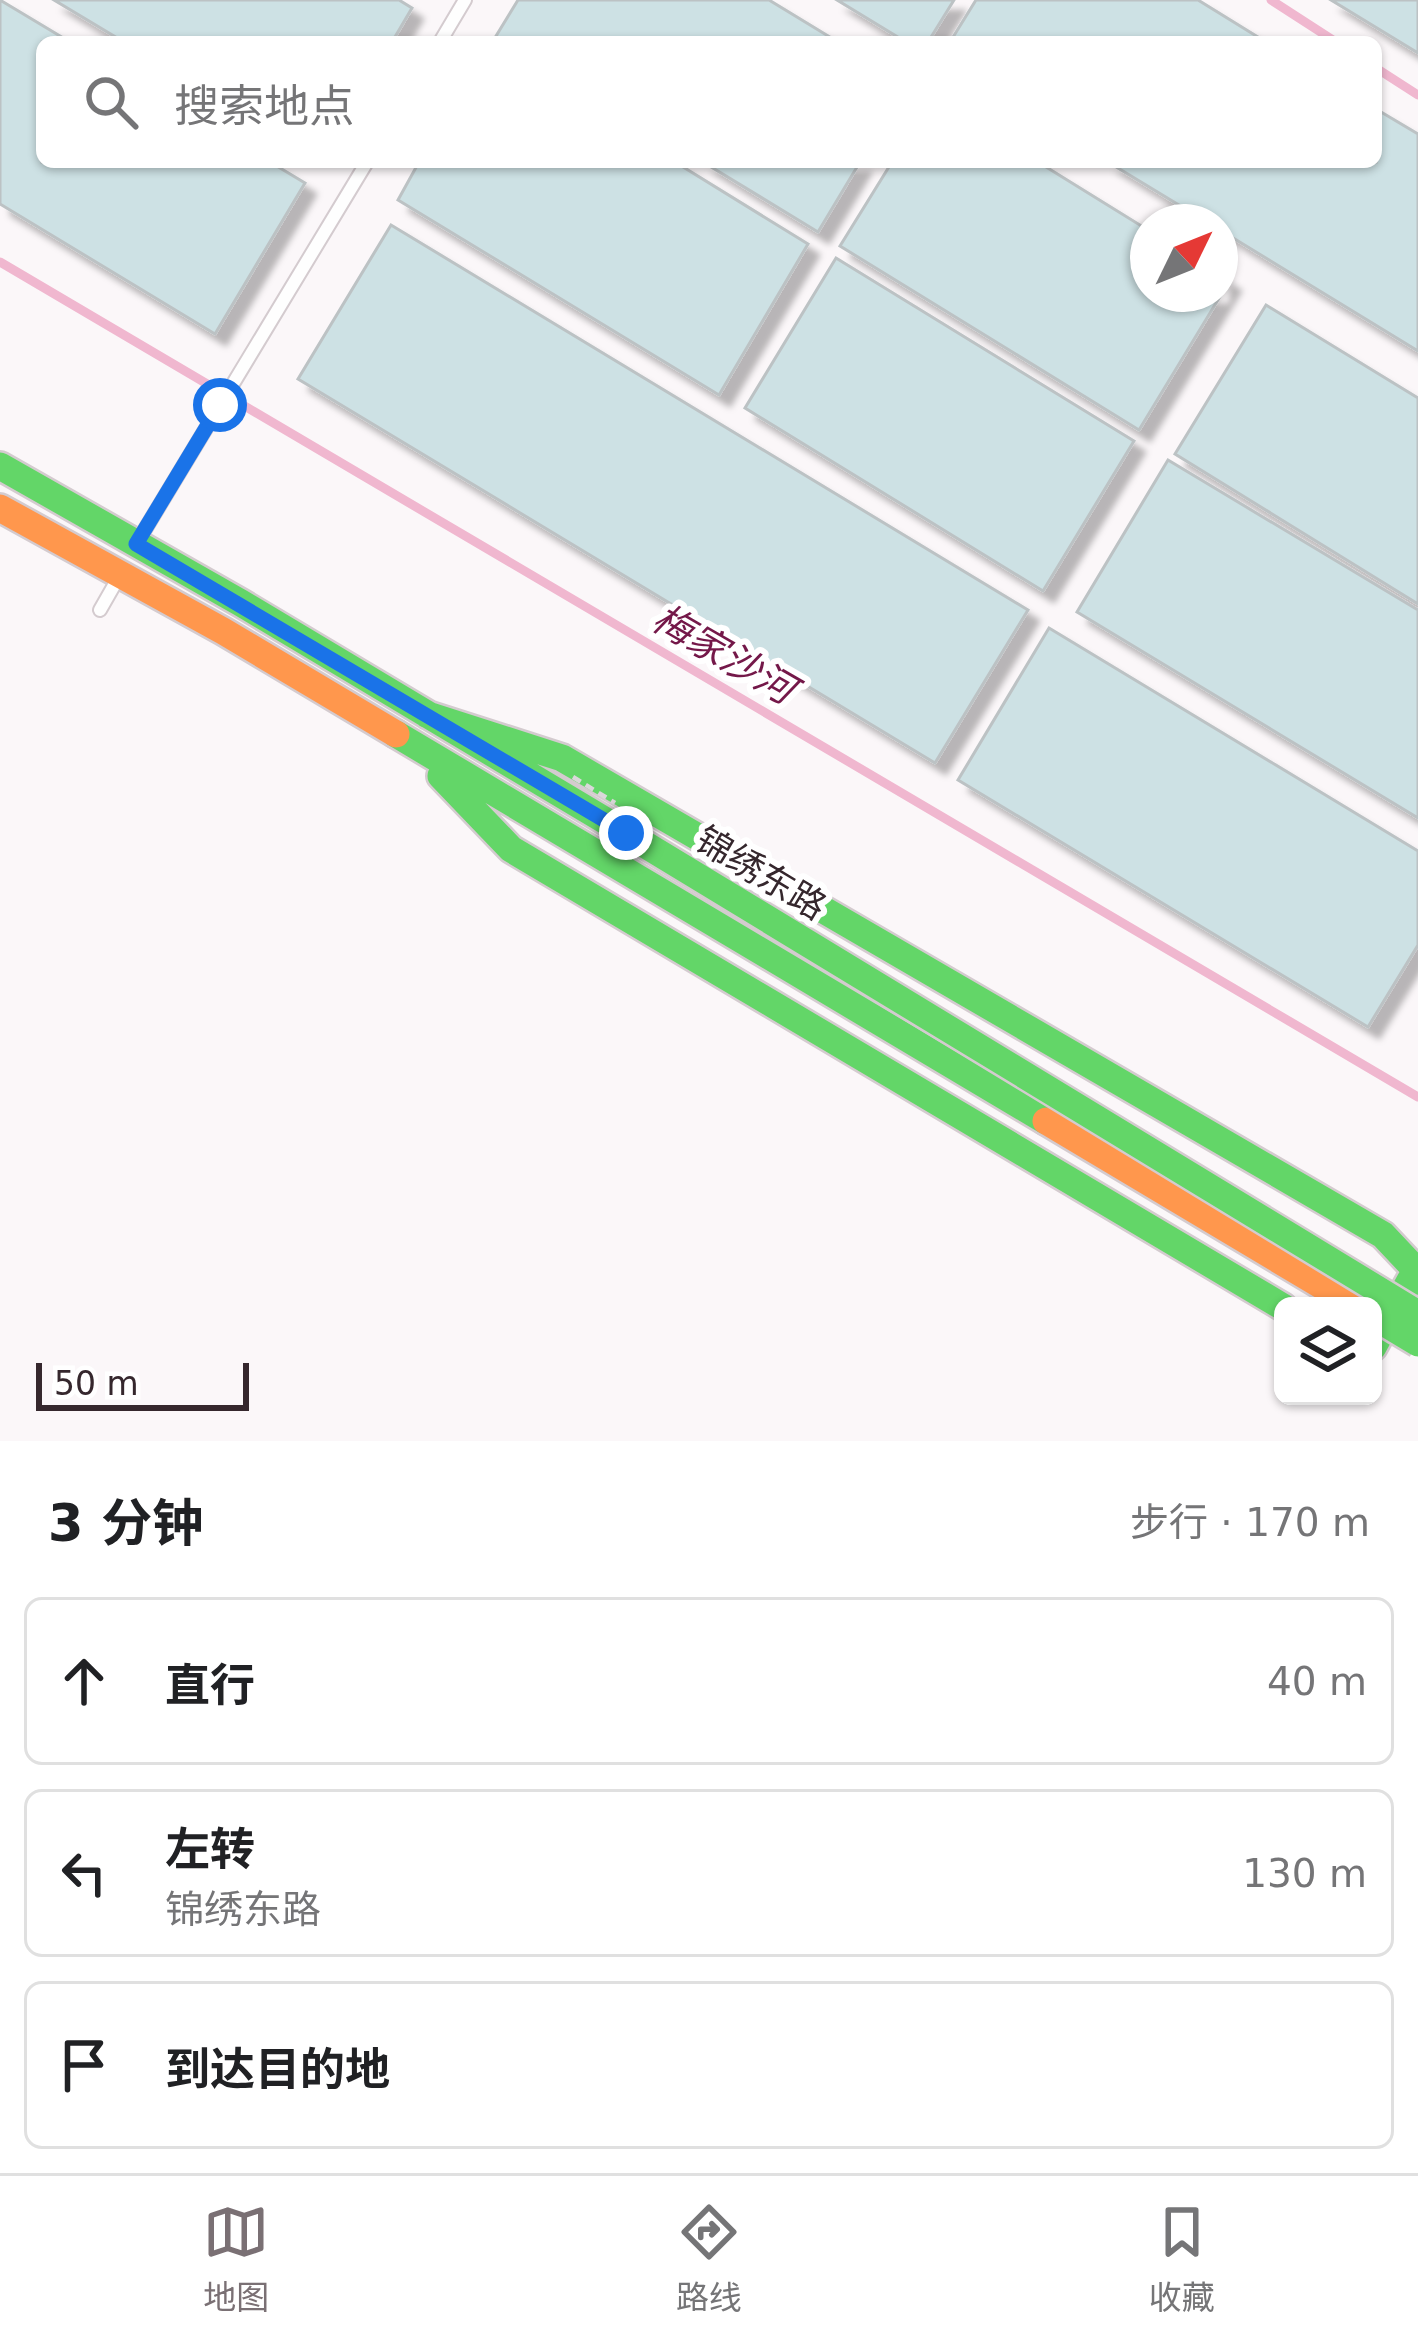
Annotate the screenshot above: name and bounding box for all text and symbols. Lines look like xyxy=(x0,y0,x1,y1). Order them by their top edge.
search box xyxy=(36,36,1382,168)
icon: search xyxy=(78,69,144,135)
text: 搜索地点 xyxy=(174,80,354,133)
north arrow xyxy=(1130,204,1238,312)
route start xyxy=(193,378,247,432)
water label: 梅家沙河 xyxy=(645,596,809,716)
route end xyxy=(599,806,653,860)
street label: 锦绣东路 xyxy=(689,818,833,928)
map controls xyxy=(1274,1297,1382,1405)
button: layers xyxy=(1274,1297,1382,1405)
scale bar xyxy=(36,1357,249,1410)
text: 50 m xyxy=(54,1364,139,1403)
text: 3 分钟 xyxy=(48,1494,203,1553)
text: 步行 · 170 m xyxy=(1130,1500,1370,1545)
icon: ahead xyxy=(51,1648,117,1714)
text: 直行 xyxy=(165,1659,255,1712)
text: 40 m xyxy=(1267,1659,1367,1704)
text: 左转 xyxy=(165,1823,255,1876)
icon: left xyxy=(51,1840,117,1906)
text: 130 m xyxy=(1242,1851,1367,1896)
text: 锦绣东路 xyxy=(165,1887,321,1932)
icon: arrive xyxy=(51,2032,117,2098)
text: 到达目的地 xyxy=(165,2043,390,2096)
tab: 地图 xyxy=(203,2199,269,2319)
tab: 路线 xyxy=(676,2199,742,2319)
tab: 收藏 xyxy=(1149,2199,1215,2319)

